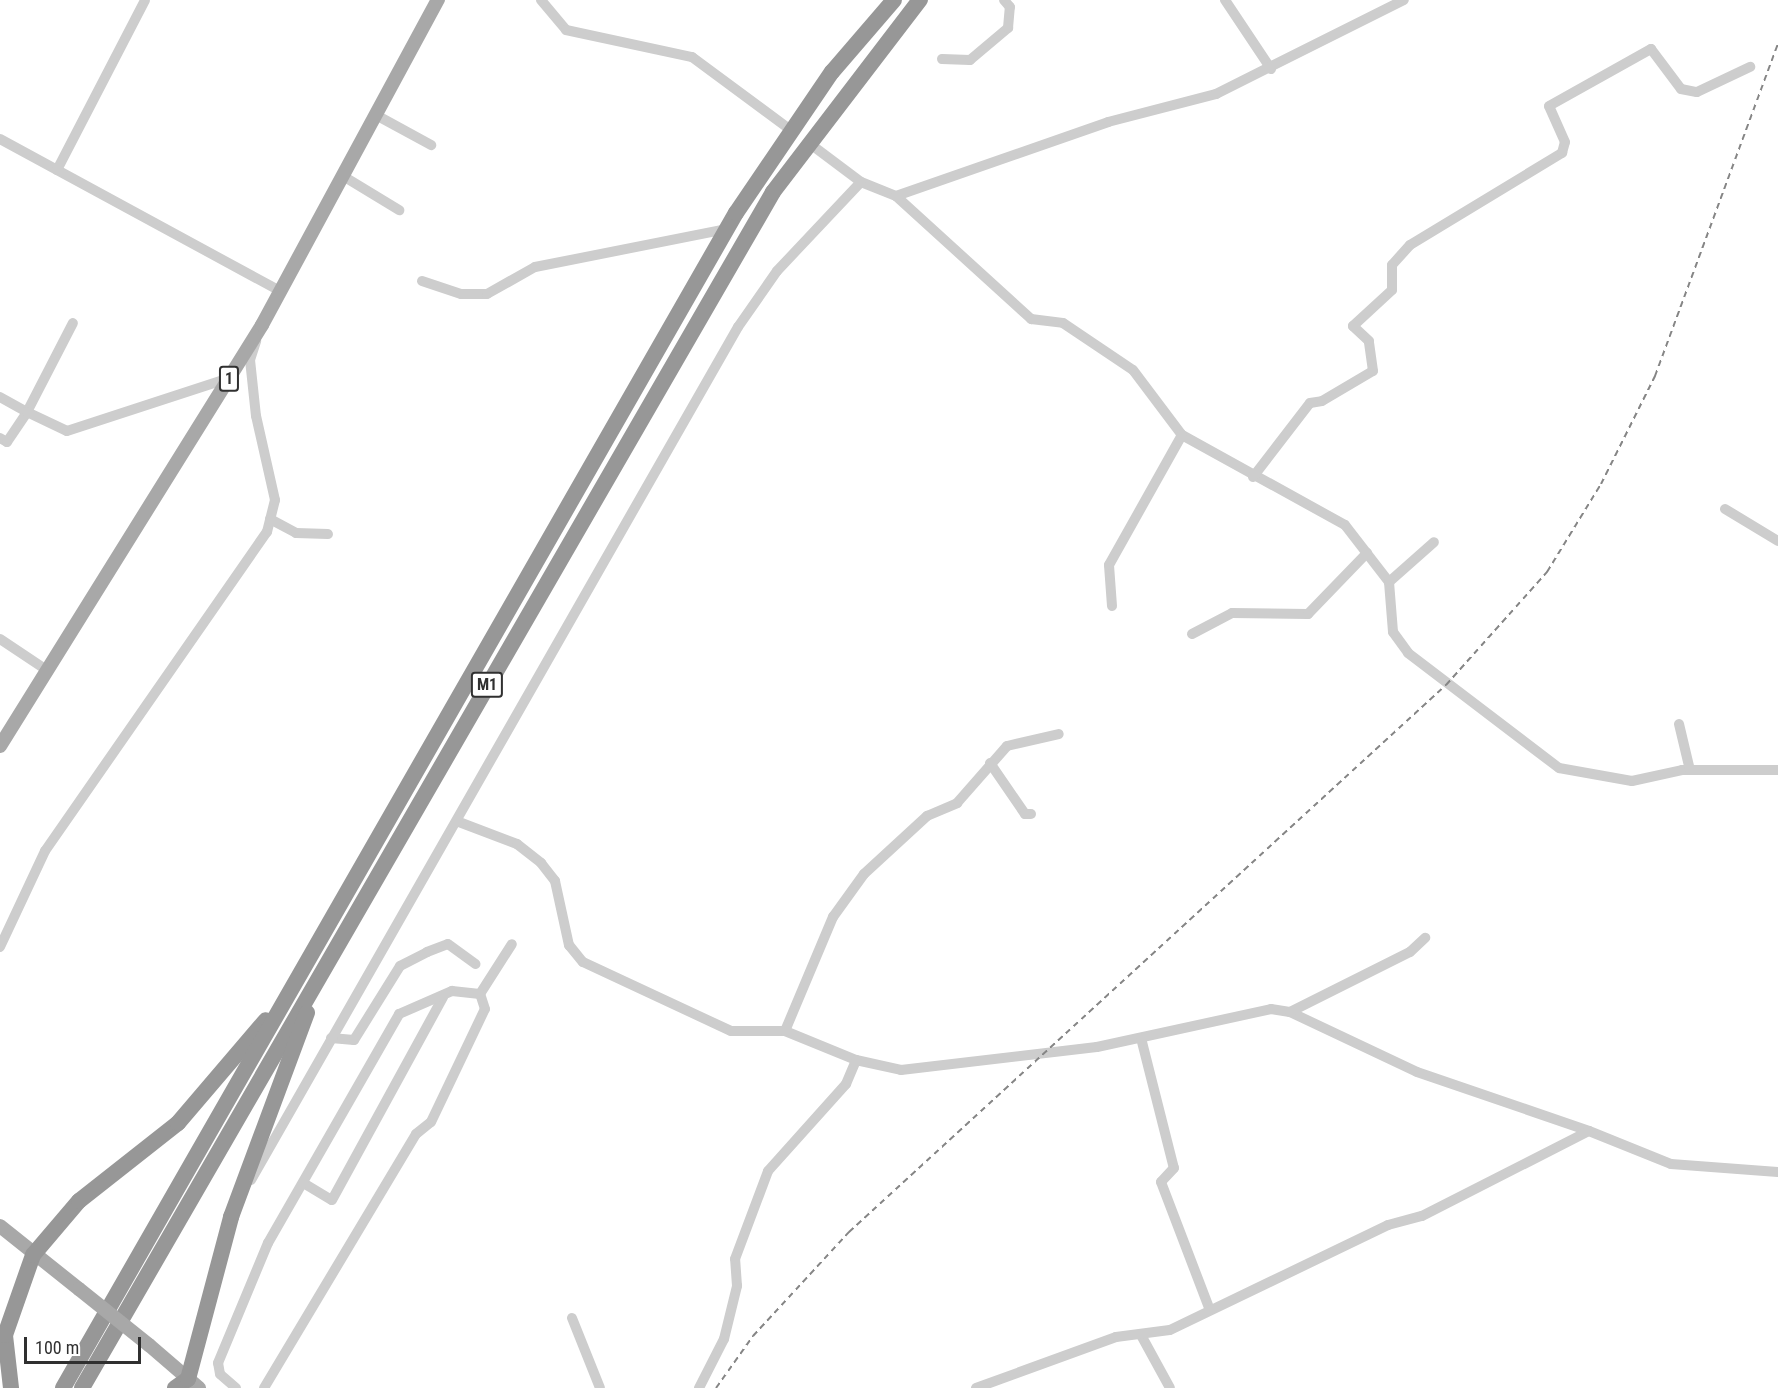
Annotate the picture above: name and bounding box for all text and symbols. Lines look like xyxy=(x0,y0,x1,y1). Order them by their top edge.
road number: 1 xyxy=(218,366,240,392)
road number: M1 xyxy=(470,672,504,698)
scale bar xyxy=(27,1325,144,1363)
text: 100 m xyxy=(35,1337,79,1358)

